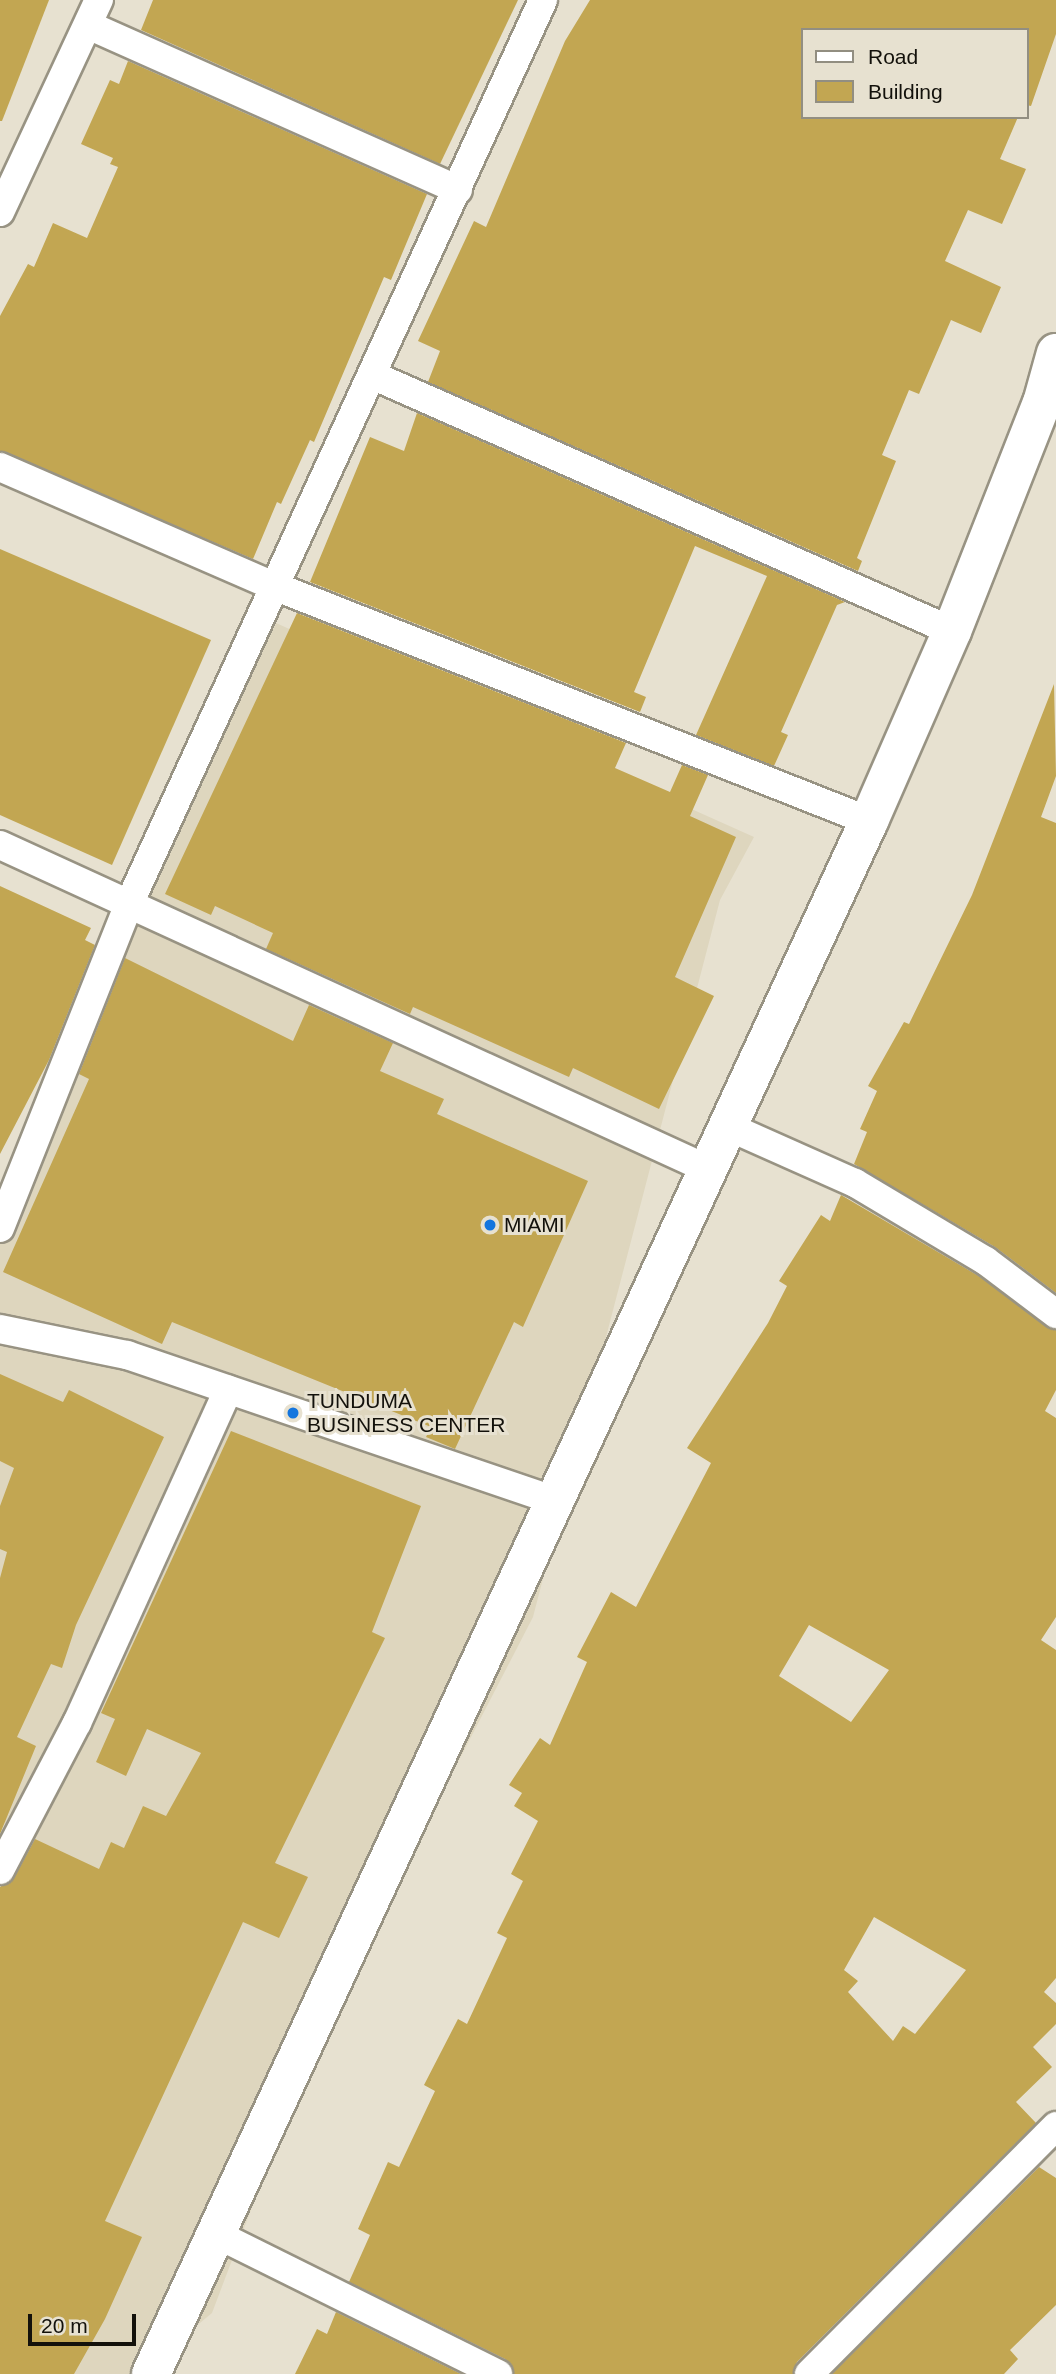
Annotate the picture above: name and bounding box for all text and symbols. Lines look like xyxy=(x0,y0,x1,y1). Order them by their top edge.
legend xyxy=(800,28,1028,119)
text: Road xyxy=(868,45,918,68)
text: Building xyxy=(868,80,943,103)
place label: MIAMI xyxy=(504,1212,565,1238)
marker: MIAMI xyxy=(482,1217,498,1233)
place label: TUNDUMA BUSINESS CENTER xyxy=(307,1388,505,1438)
marker: TUNDUMA BUSINESS CENTER xyxy=(285,1405,301,1421)
scale bar xyxy=(32,2300,140,2344)
text: 20 m xyxy=(41,2314,88,2337)

